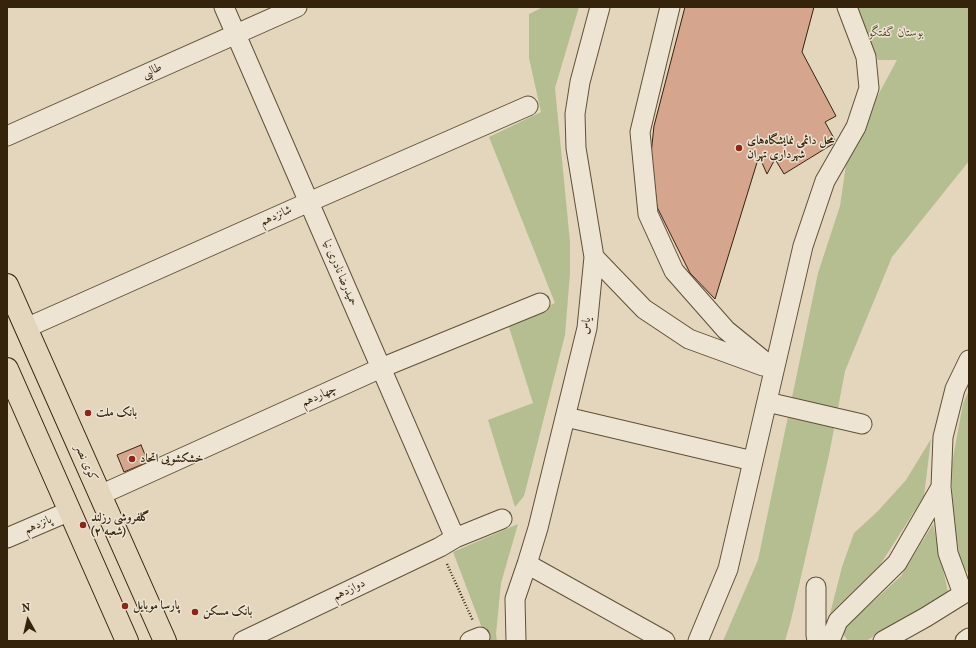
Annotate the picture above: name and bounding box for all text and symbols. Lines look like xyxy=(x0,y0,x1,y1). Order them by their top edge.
park label: بوستان گفتگو xyxy=(869,26,923,40)
street label: طالبی xyxy=(140,60,164,82)
place label: محل دائمی نمایشگاه‌های شهرداری تهران xyxy=(747,134,834,162)
marker: محل دائمی نمایشگاه‌های شهرداری تهران xyxy=(734,143,744,153)
street label: شانزدهم xyxy=(258,203,294,229)
street label: حمیدرضا نادری نیا xyxy=(320,238,360,308)
street label: یاس xyxy=(578,317,594,335)
street label: چهاردهم xyxy=(299,382,339,410)
place label: بانک ملت xyxy=(96,406,137,420)
marker: بانک ملت xyxy=(83,408,93,418)
street label: کوی نصر xyxy=(72,442,100,484)
place label: خشکشویی اتحاد xyxy=(140,452,204,466)
marker: خشکشویی اتحاد xyxy=(127,454,137,464)
place label: گلفروشی رزلند (شعبه ۲) xyxy=(91,511,150,539)
street label: پانزدهم xyxy=(22,513,54,537)
marker: گلفروشی رزلند (شعبه ۲) xyxy=(78,520,88,530)
street label: دوازدهم xyxy=(330,576,368,604)
place label: پارسا موبایل xyxy=(133,599,180,613)
north arrow xyxy=(8,600,48,640)
text: N xyxy=(21,601,31,615)
marker: پارسا موبایل xyxy=(120,601,130,611)
place label: بانک مسکن xyxy=(203,605,252,619)
marker: بانک مسکن xyxy=(190,607,200,617)

